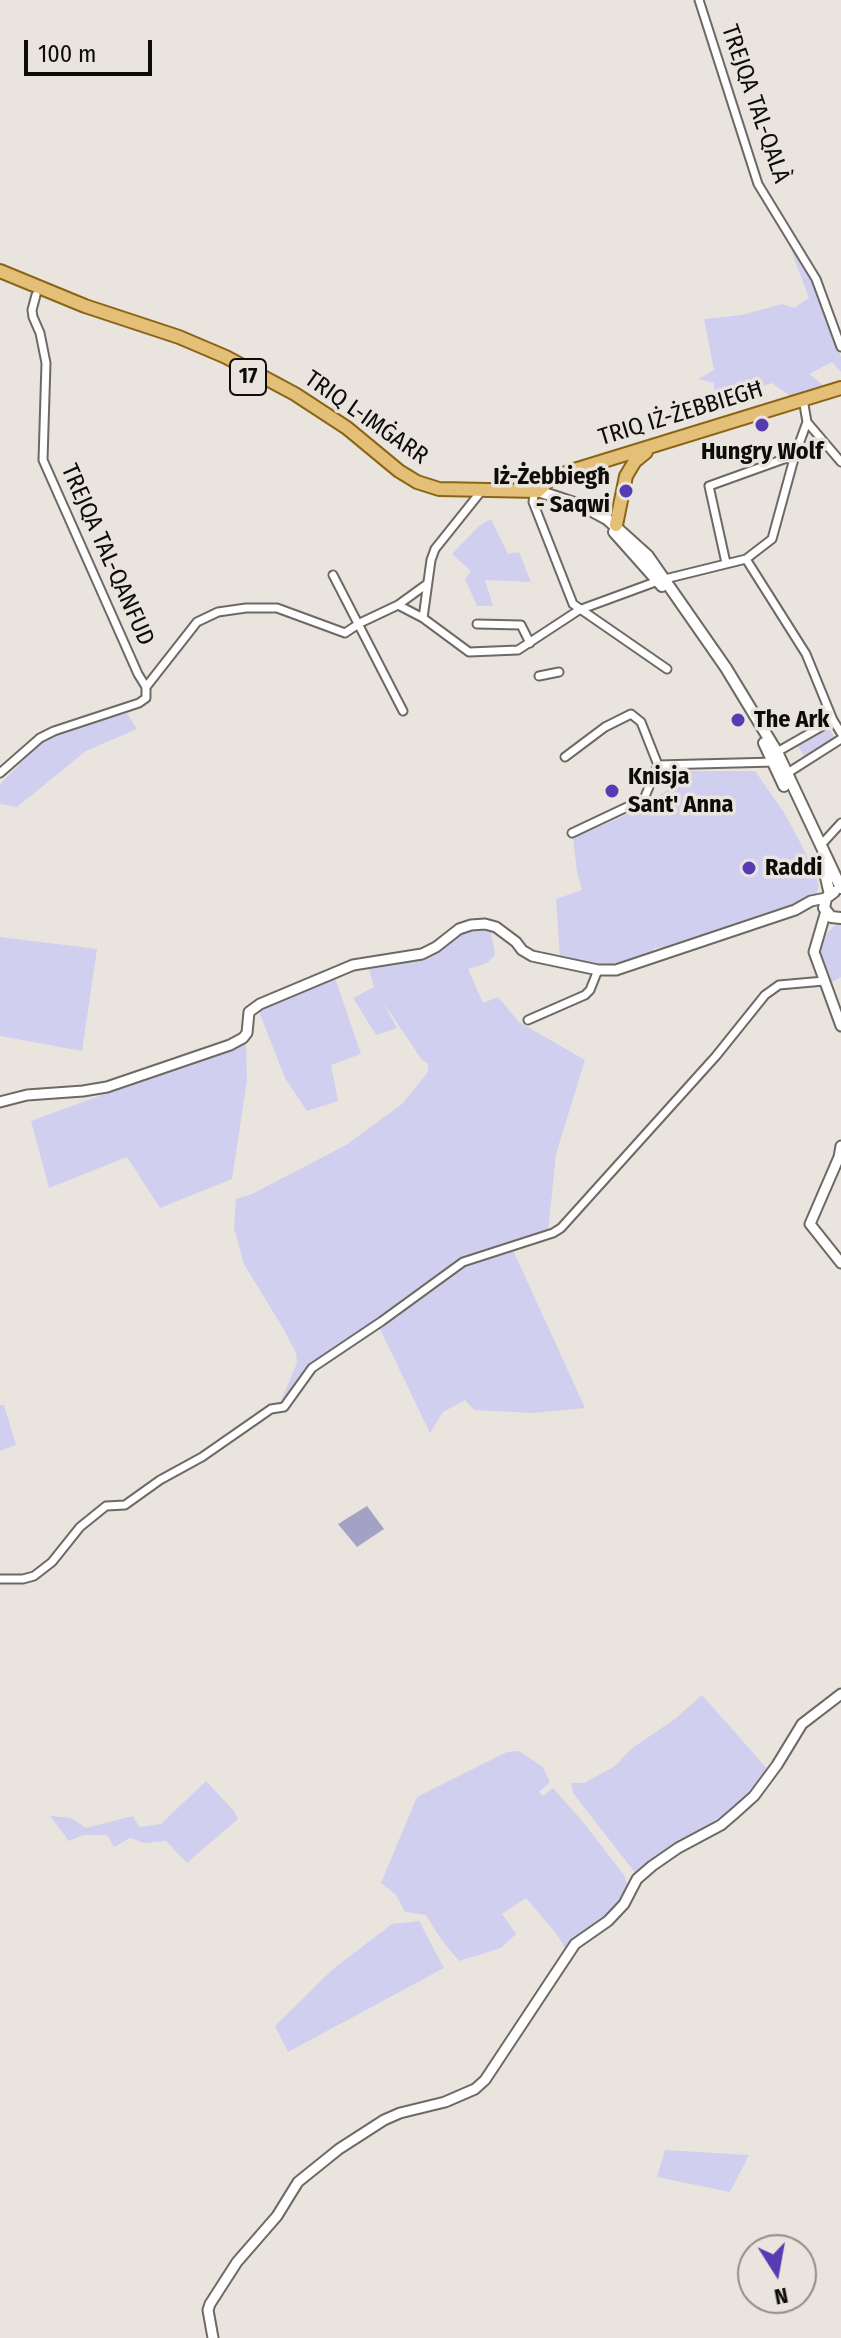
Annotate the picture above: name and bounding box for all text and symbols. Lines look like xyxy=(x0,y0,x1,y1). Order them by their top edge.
street label: TREJQA TAL-QALÀ xyxy=(714,21,796,187)
scale bar xyxy=(28,24,156,74)
text: 100 m xyxy=(38,40,96,68)
road number: 17 xyxy=(230,359,266,395)
street label: TRIQ L-IMĠARR xyxy=(299,365,433,471)
street label: TRIQ IŻ-ŻEBBIEGĦ xyxy=(595,375,767,453)
marker: Hungry Wolf xyxy=(753,416,771,434)
place label: Hungry Wolf xyxy=(701,438,823,466)
street label: TREJQA TAL-QANFUD xyxy=(54,460,160,650)
place label: Iż-Żebbiegħ - Saqwi xyxy=(493,463,610,519)
marker: Iż-Żebbiegħ - Saqwi xyxy=(617,482,635,500)
place label: The Ark xyxy=(754,706,830,734)
marker: The Ark xyxy=(729,711,747,729)
place label: Knisja Sant' Anna xyxy=(628,763,734,819)
marker: Knisja Sant' Anna xyxy=(603,782,621,800)
place label: Raddi xyxy=(765,854,823,882)
marker: Raddi xyxy=(740,859,758,877)
north arrow xyxy=(737,2234,817,2314)
text: N xyxy=(772,2282,790,2311)

